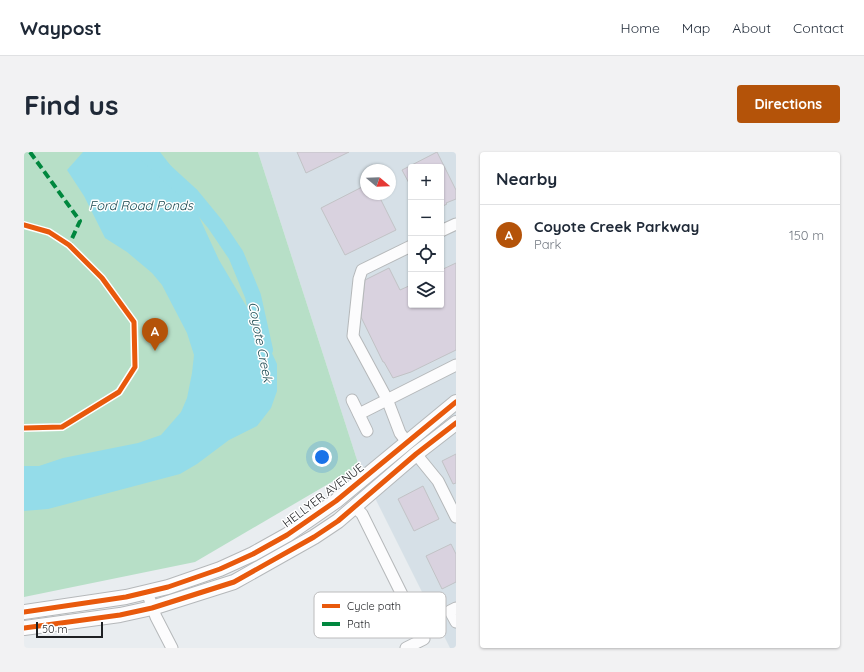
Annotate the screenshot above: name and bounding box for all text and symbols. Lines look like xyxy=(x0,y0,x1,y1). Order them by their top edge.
text: Waypost xyxy=(20,16,102,40)
text: Home xyxy=(621,19,660,37)
text: Map xyxy=(682,19,710,37)
text: About xyxy=(732,19,771,37)
text: Contact xyxy=(793,19,844,37)
button: Directions xyxy=(737,85,840,123)
text: Find us xyxy=(24,87,118,122)
north arrow xyxy=(360,164,396,200)
map controls xyxy=(408,164,444,308)
button: + xyxy=(408,164,444,200)
text: Nearby xyxy=(496,168,557,189)
water label: Ford Road Ponds xyxy=(89,197,194,213)
button: − xyxy=(408,200,444,236)
text: Coyote Creek Parkway xyxy=(534,217,699,236)
text: A xyxy=(505,227,513,243)
text: 150 m xyxy=(789,227,824,243)
button: locate xyxy=(408,236,444,272)
text: Park xyxy=(534,236,562,252)
button: layers xyxy=(408,272,444,308)
water label: Coyote Creek xyxy=(245,300,277,385)
pin: A xyxy=(142,318,168,351)
your location xyxy=(312,447,332,467)
street label: HELLYER AVENUE xyxy=(279,459,367,530)
legend xyxy=(314,592,446,638)
text: Cycle path xyxy=(347,599,401,613)
text: Path xyxy=(347,617,370,631)
scale bar xyxy=(36,620,103,639)
text: 50 m xyxy=(42,622,68,636)

